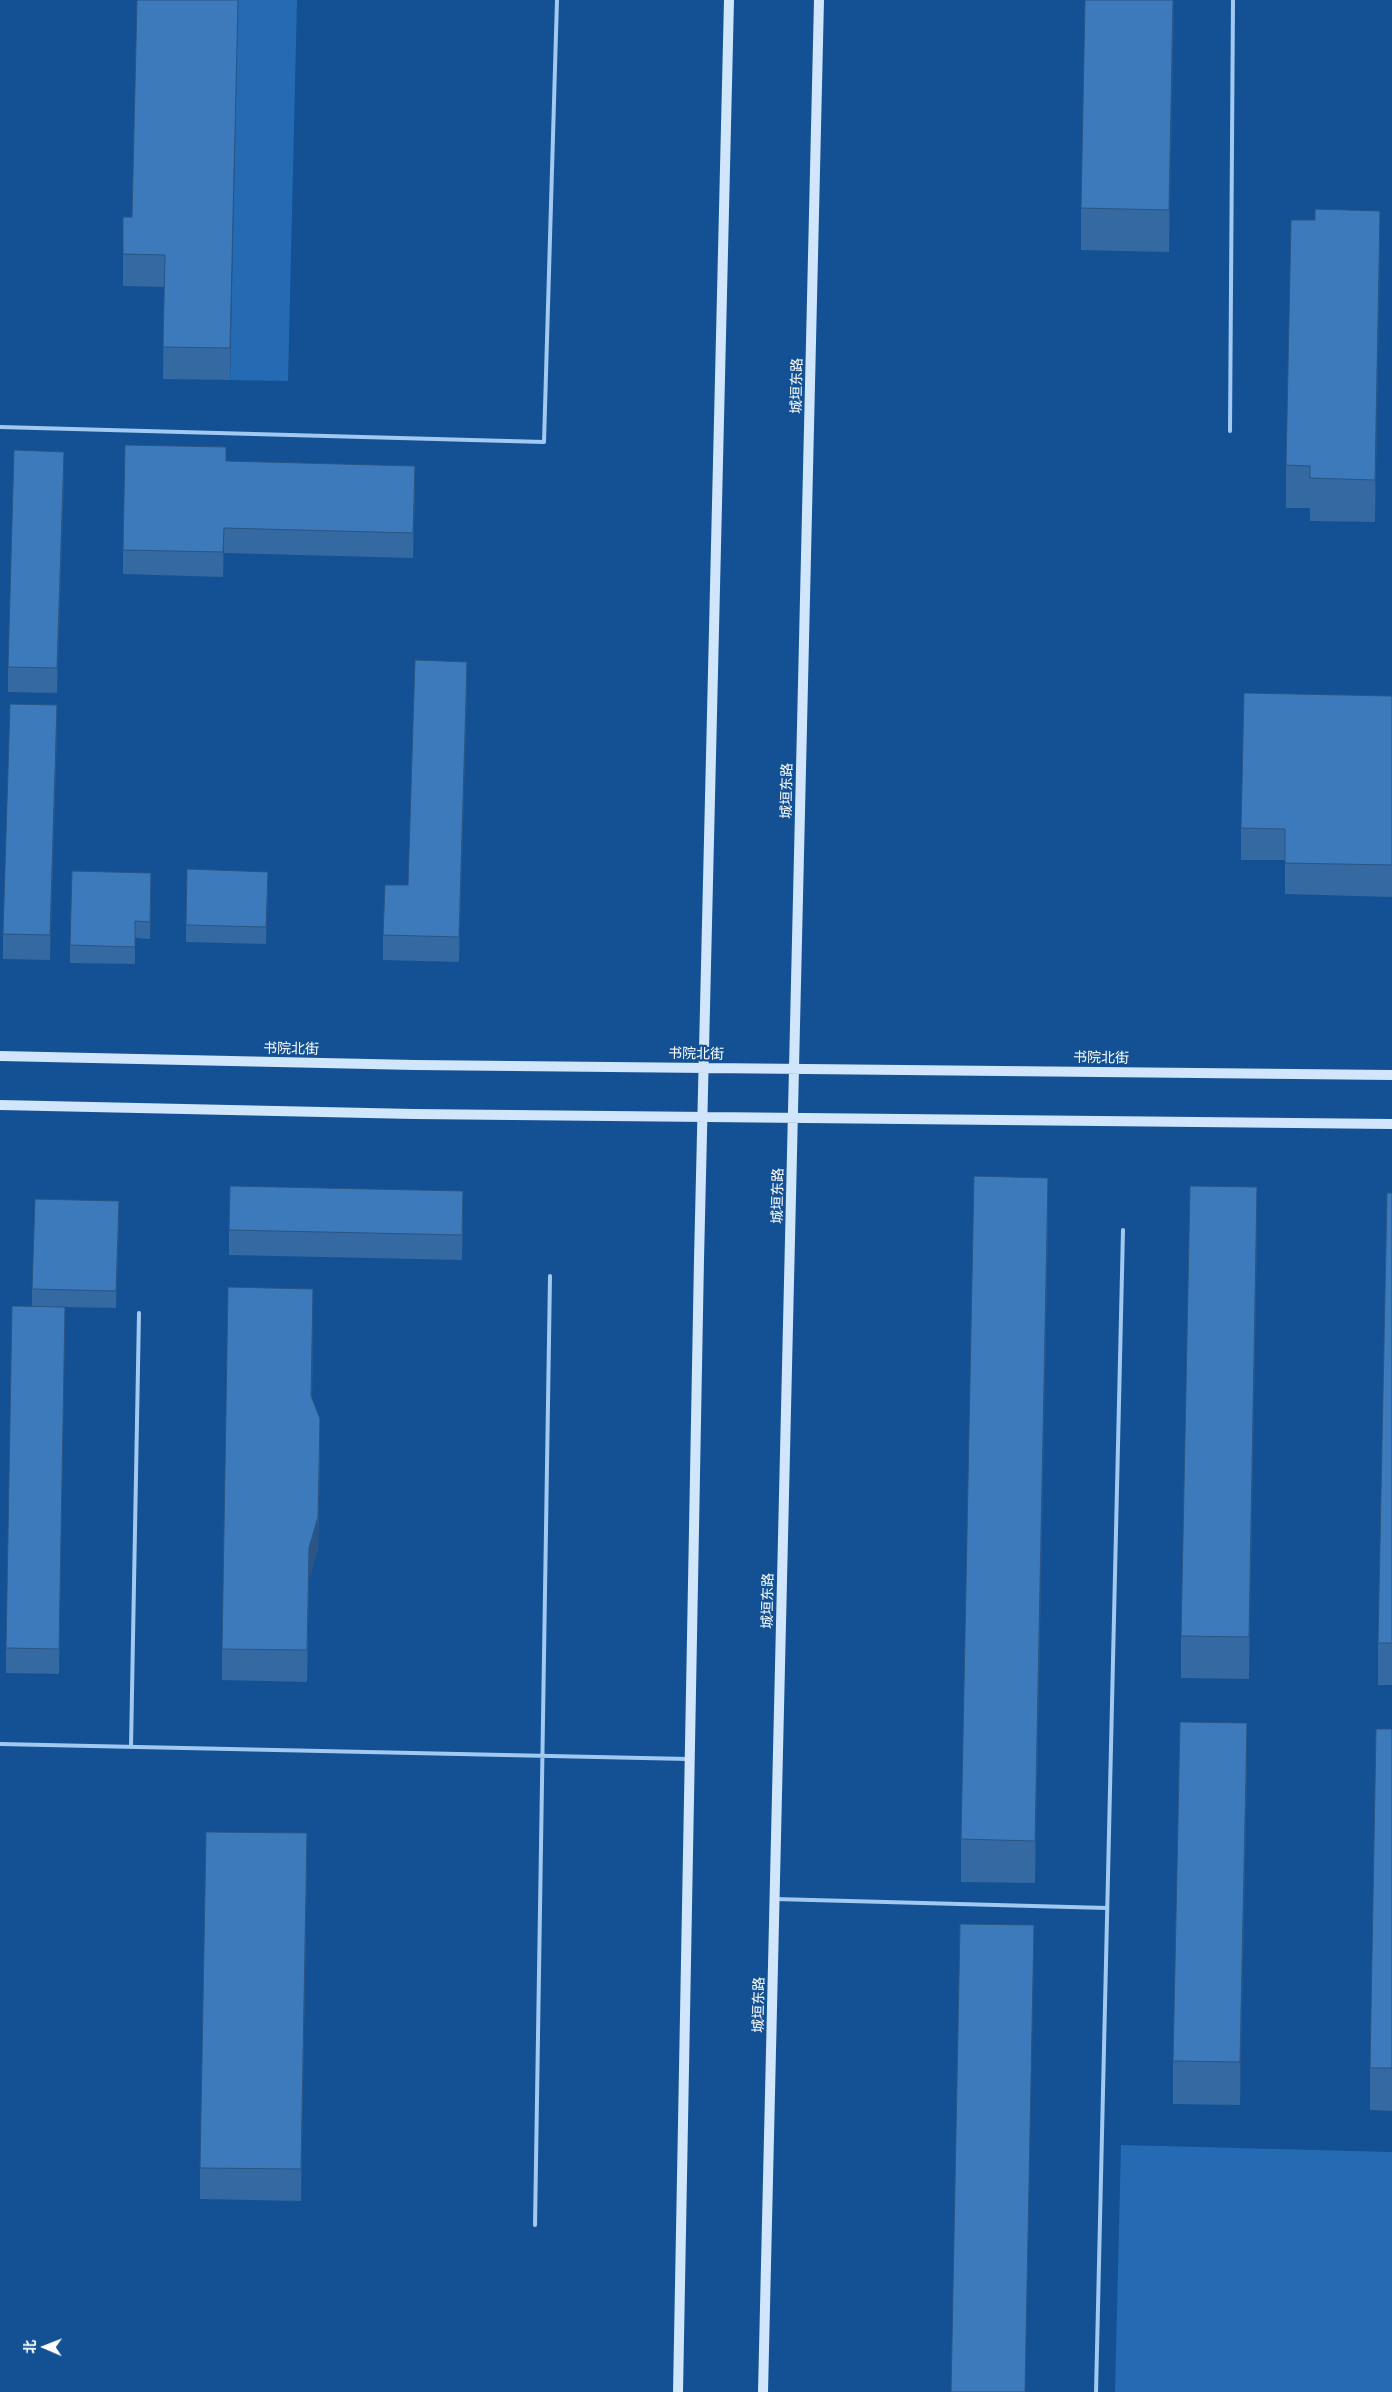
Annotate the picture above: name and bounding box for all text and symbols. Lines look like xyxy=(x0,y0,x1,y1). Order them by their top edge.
street label: 城垣东路 xyxy=(788,358,806,414)
street label: 城垣东路 xyxy=(778,763,796,819)
street label: 书院北街 xyxy=(263,1040,319,1058)
street label: 书院北街 xyxy=(668,1045,724,1063)
street label: 书院北街 xyxy=(1073,1049,1129,1067)
street label: 城垣东路 xyxy=(769,1168,787,1224)
street label: 城垣东路 xyxy=(759,1573,777,1629)
street label: 城垣东路 xyxy=(750,1977,768,2033)
north arrow xyxy=(20,2322,70,2372)
text: 北 xyxy=(21,2340,39,2354)

